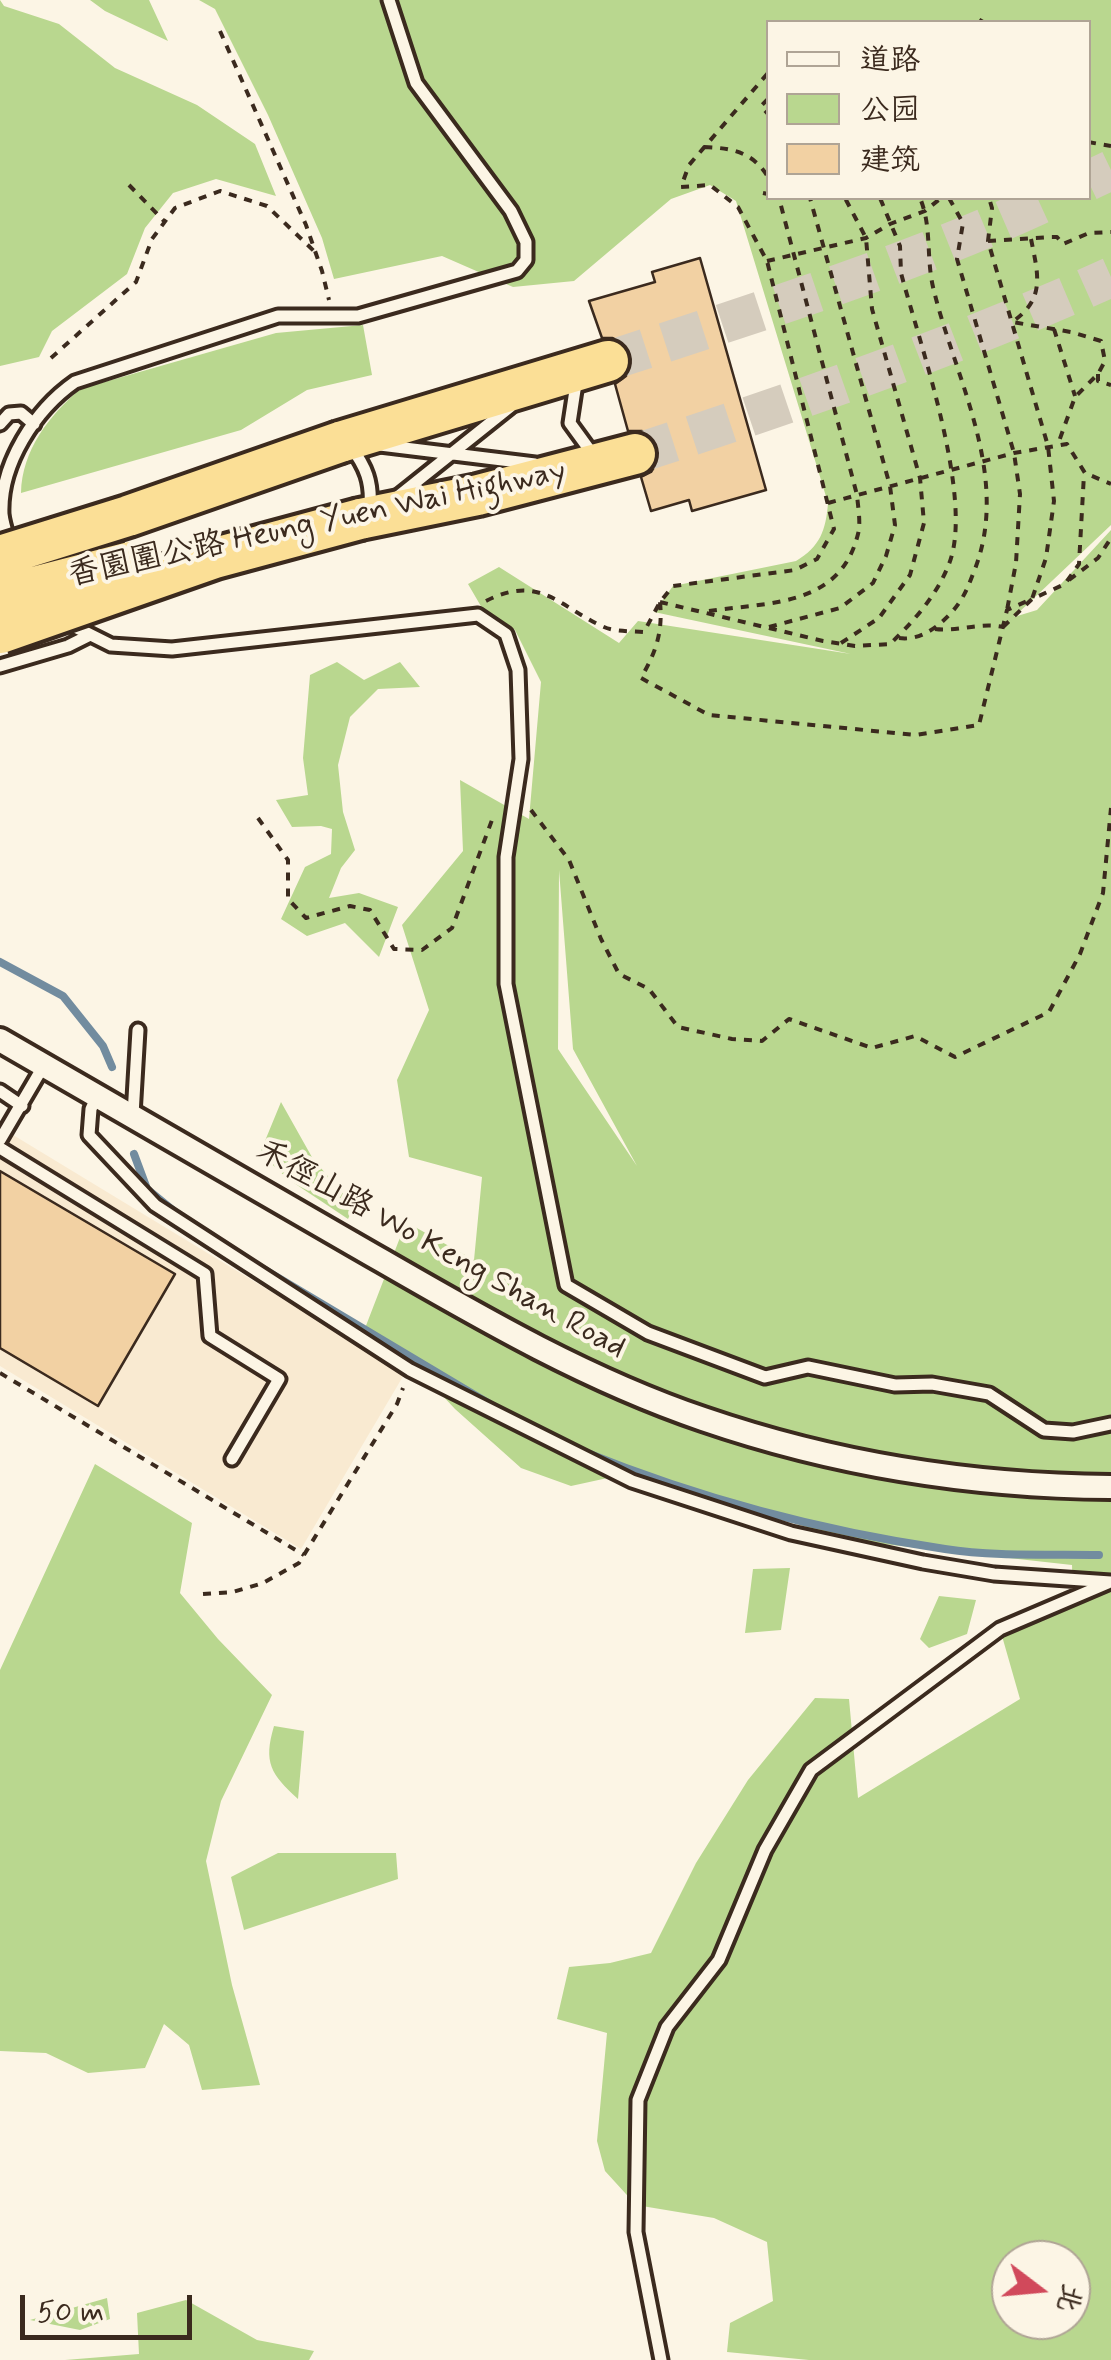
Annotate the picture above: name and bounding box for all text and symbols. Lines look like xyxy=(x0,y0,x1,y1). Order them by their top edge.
legend xyxy=(766,20,1091,200)
text: 道路 xyxy=(860,41,920,80)
text: 公园 xyxy=(860,91,920,130)
text: 建筑 xyxy=(860,141,920,180)
street label: 香園圍公路 Heung Yuen Wai Highway xyxy=(65,453,569,597)
street label: 禾徑山路 Wo Keng Shan Road xyxy=(248,1133,632,1369)
north arrow xyxy=(991,2240,1091,2340)
scale bar xyxy=(25,2275,198,2337)
text: 北 xyxy=(1047,2279,1090,2316)
text: 50 m xyxy=(37,2293,104,2332)

